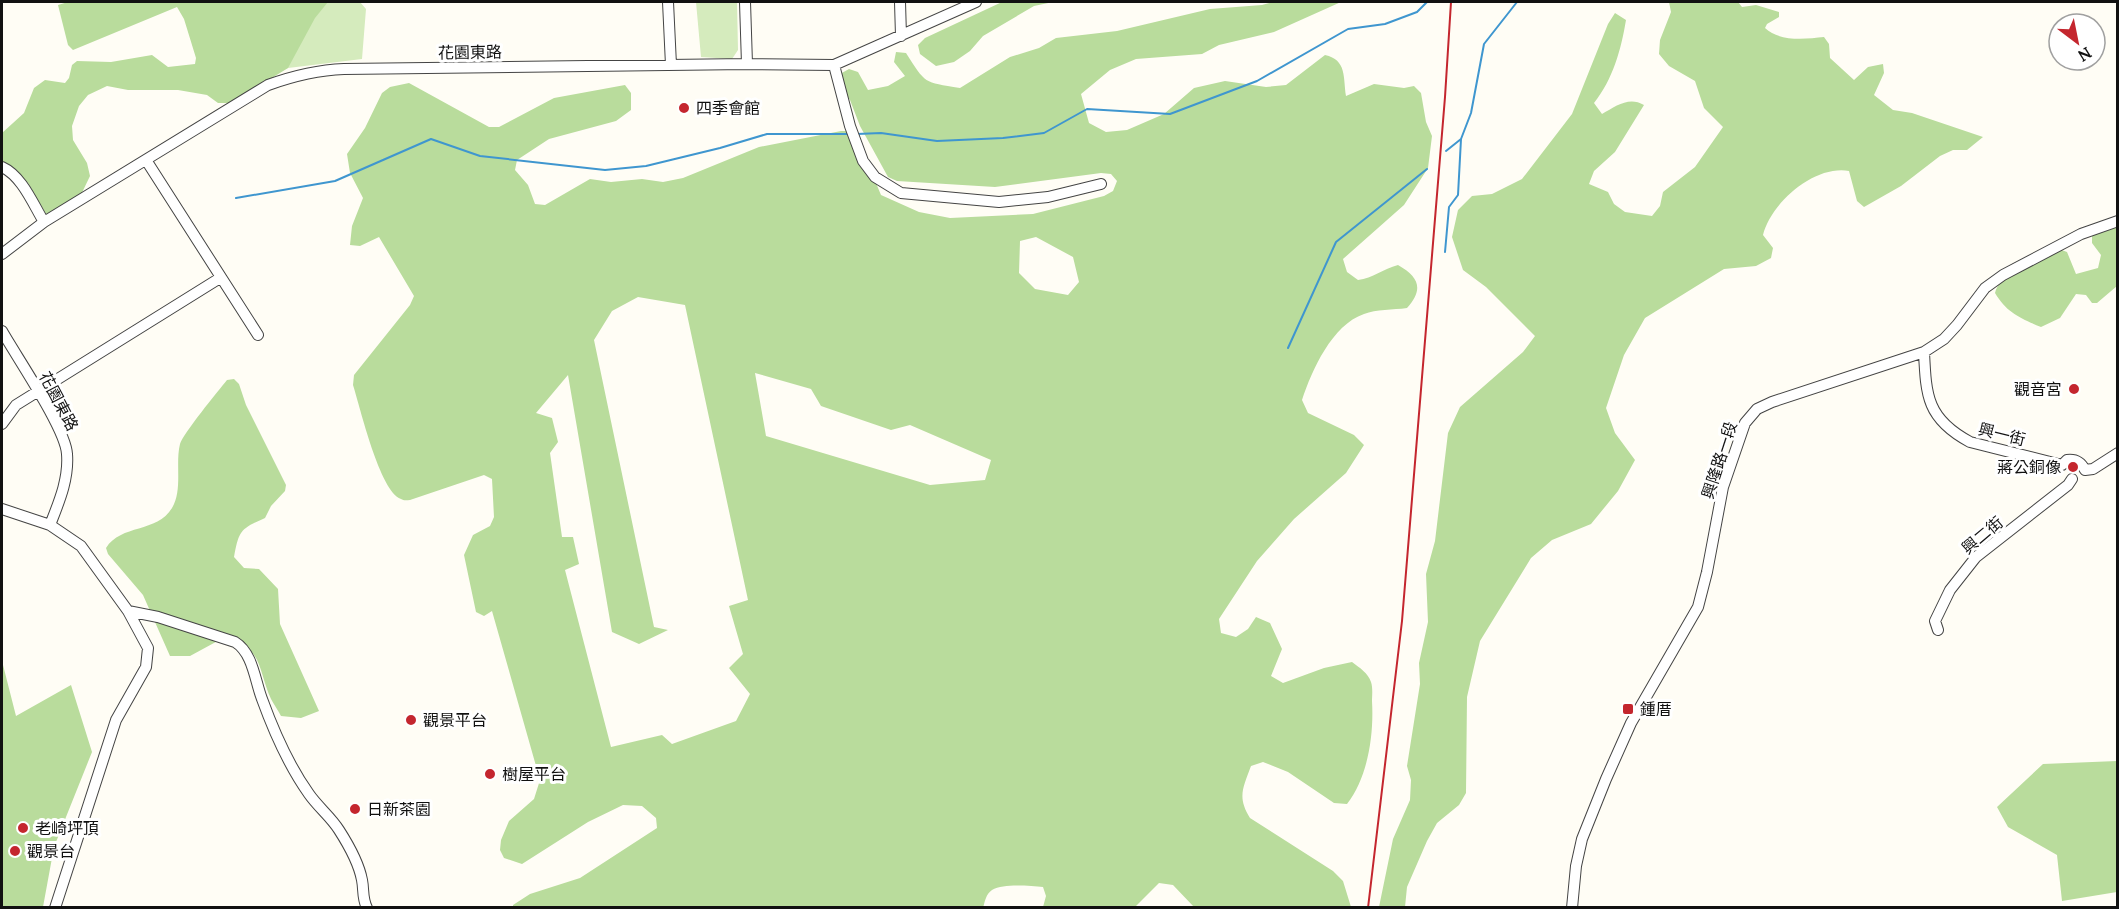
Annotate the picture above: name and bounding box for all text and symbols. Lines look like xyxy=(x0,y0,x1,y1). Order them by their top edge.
north arrow xyxy=(2047,12,2107,72)
street label: 花園東路 xyxy=(438,41,502,63)
text: N xyxy=(2074,43,2095,66)
place label: 四季會館 xyxy=(696,98,760,118)
marker: 四季會館 xyxy=(677,101,691,115)
street label: 花園東路 xyxy=(35,368,83,434)
place label: 觀音宮 xyxy=(2014,379,2062,399)
marker: 觀音宮 xyxy=(2067,382,2081,396)
street label: 興一街 xyxy=(1976,418,2028,450)
street label: 興隆路一段 xyxy=(1697,419,1741,501)
place label: 蔣公銅像 xyxy=(1997,457,2061,477)
marker: 蔣公銅像 xyxy=(2066,460,2080,474)
street label: 興二街 xyxy=(1957,512,2007,558)
place label: 鍾厝 xyxy=(1640,699,1672,719)
marker: 鍾厝 xyxy=(1621,702,1635,716)
place label: 觀景平台 xyxy=(423,710,487,730)
marker: 觀景平台 xyxy=(404,713,418,727)
place label: 樹屋平台 xyxy=(502,764,566,784)
marker: 樹屋平台 xyxy=(483,767,497,781)
place label: 日新茶園 xyxy=(367,799,431,819)
marker: 日新茶園 xyxy=(348,802,362,816)
place label: 老崎坪頂 xyxy=(35,818,99,838)
marker: 老崎坪頂 xyxy=(16,821,30,835)
place label: 觀景台 xyxy=(27,841,75,861)
marker: 觀景台 xyxy=(8,844,22,858)

